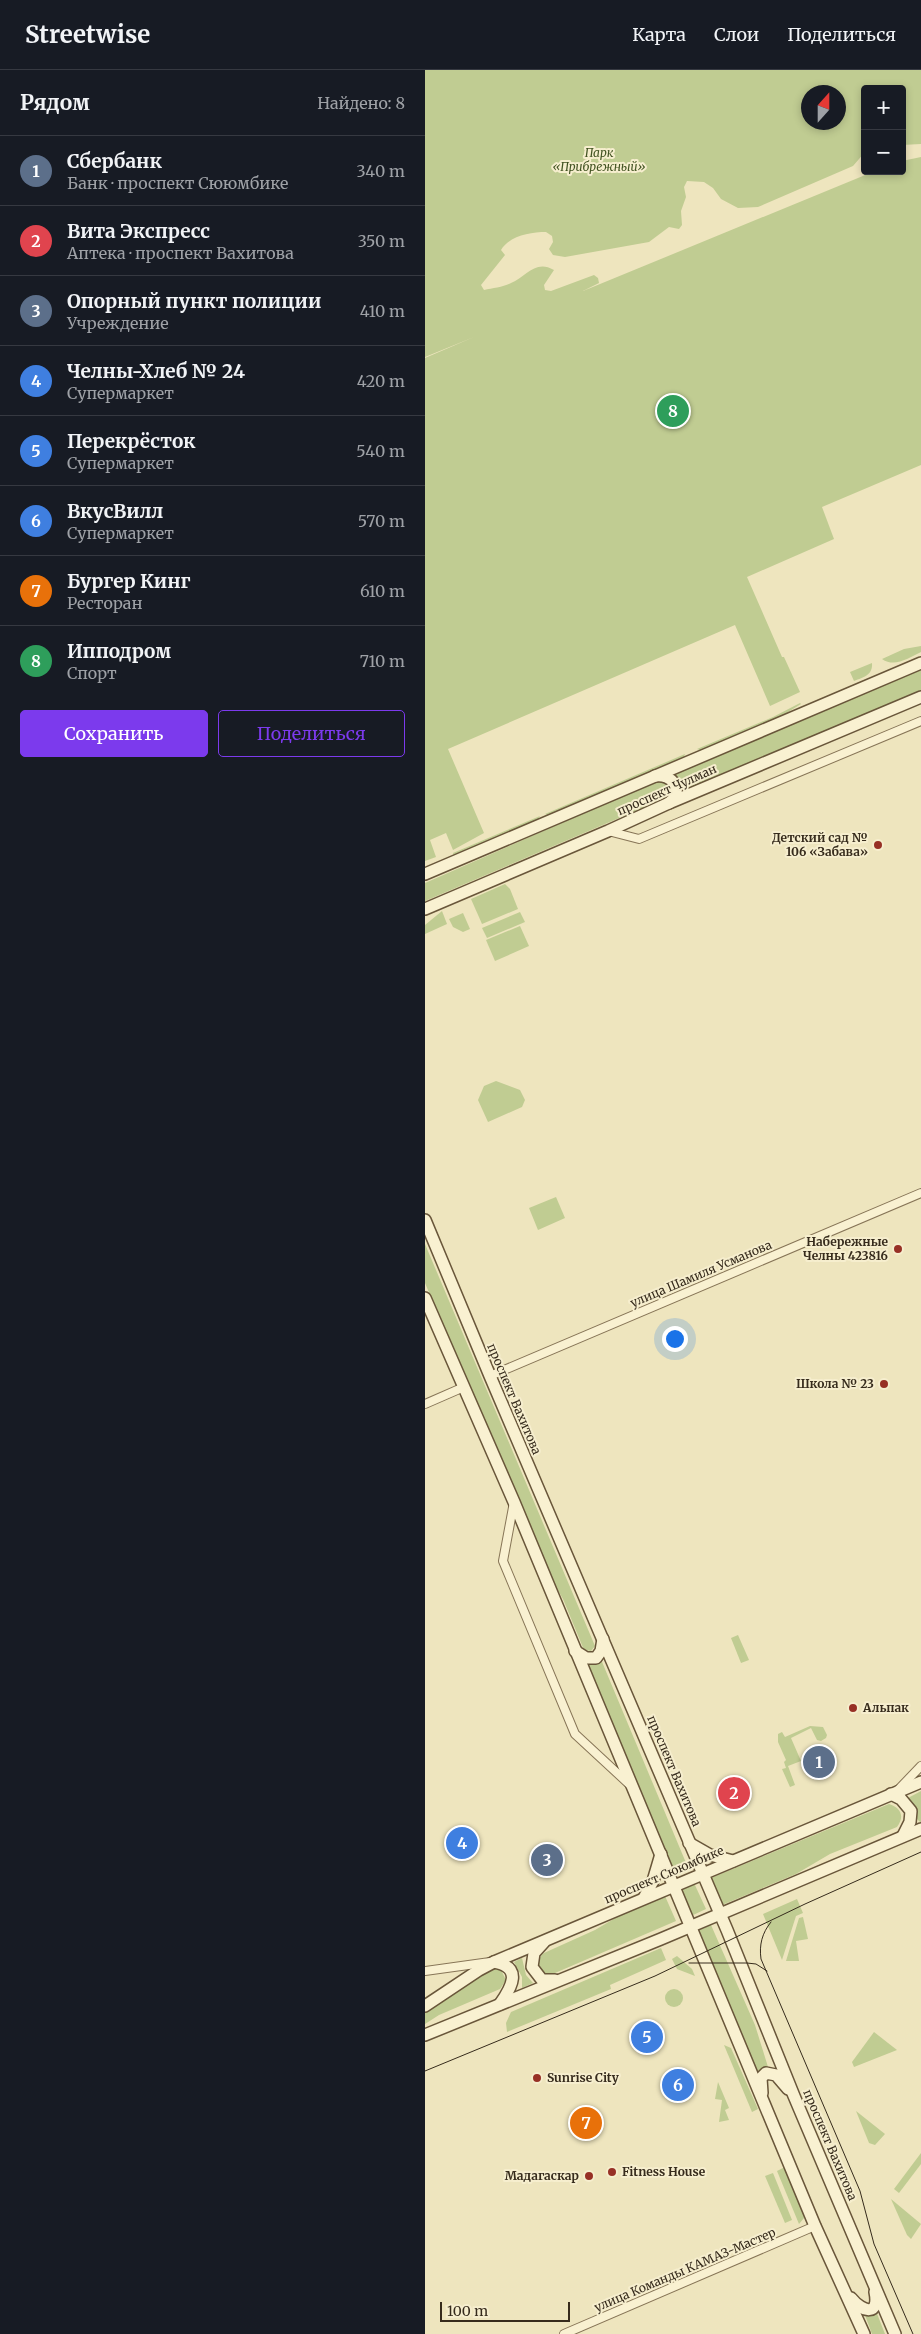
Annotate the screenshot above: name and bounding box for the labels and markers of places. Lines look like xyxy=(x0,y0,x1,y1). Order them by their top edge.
pin: 8 xyxy=(657,392,689,430)
place label: Детский сад № 106 «Забава» xyxy=(772,830,868,859)
marker: Детский сад № 106 «Забава» xyxy=(872,839,884,851)
place label: Набережные Челны 423816 xyxy=(803,1234,889,1263)
marker: Набережные Челны 423816 xyxy=(892,1243,904,1255)
place label: Школа № 23 xyxy=(796,1376,874,1391)
marker: Школа № 23 xyxy=(878,1378,890,1390)
place label: Альпак xyxy=(862,1700,909,1715)
marker: Альпак xyxy=(847,1702,859,1714)
pin: 1 xyxy=(803,1743,835,1781)
pin: 2 xyxy=(718,1774,750,1812)
pin: 4 xyxy=(446,1824,478,1862)
pin: 3 xyxy=(531,1841,563,1879)
pin: 5 xyxy=(631,2018,663,2056)
pin: 6 xyxy=(662,2066,694,2104)
place label: Sunrise City xyxy=(547,2070,620,2085)
marker: Sunrise City xyxy=(531,2072,543,2084)
pin: 7 xyxy=(570,2104,602,2142)
place label: Fitness House xyxy=(622,2164,706,2179)
marker: Fitness House xyxy=(606,2166,618,2178)
place label: Мадагаскар xyxy=(505,2168,579,2183)
marker: Мадагаскар xyxy=(583,2170,595,2182)

